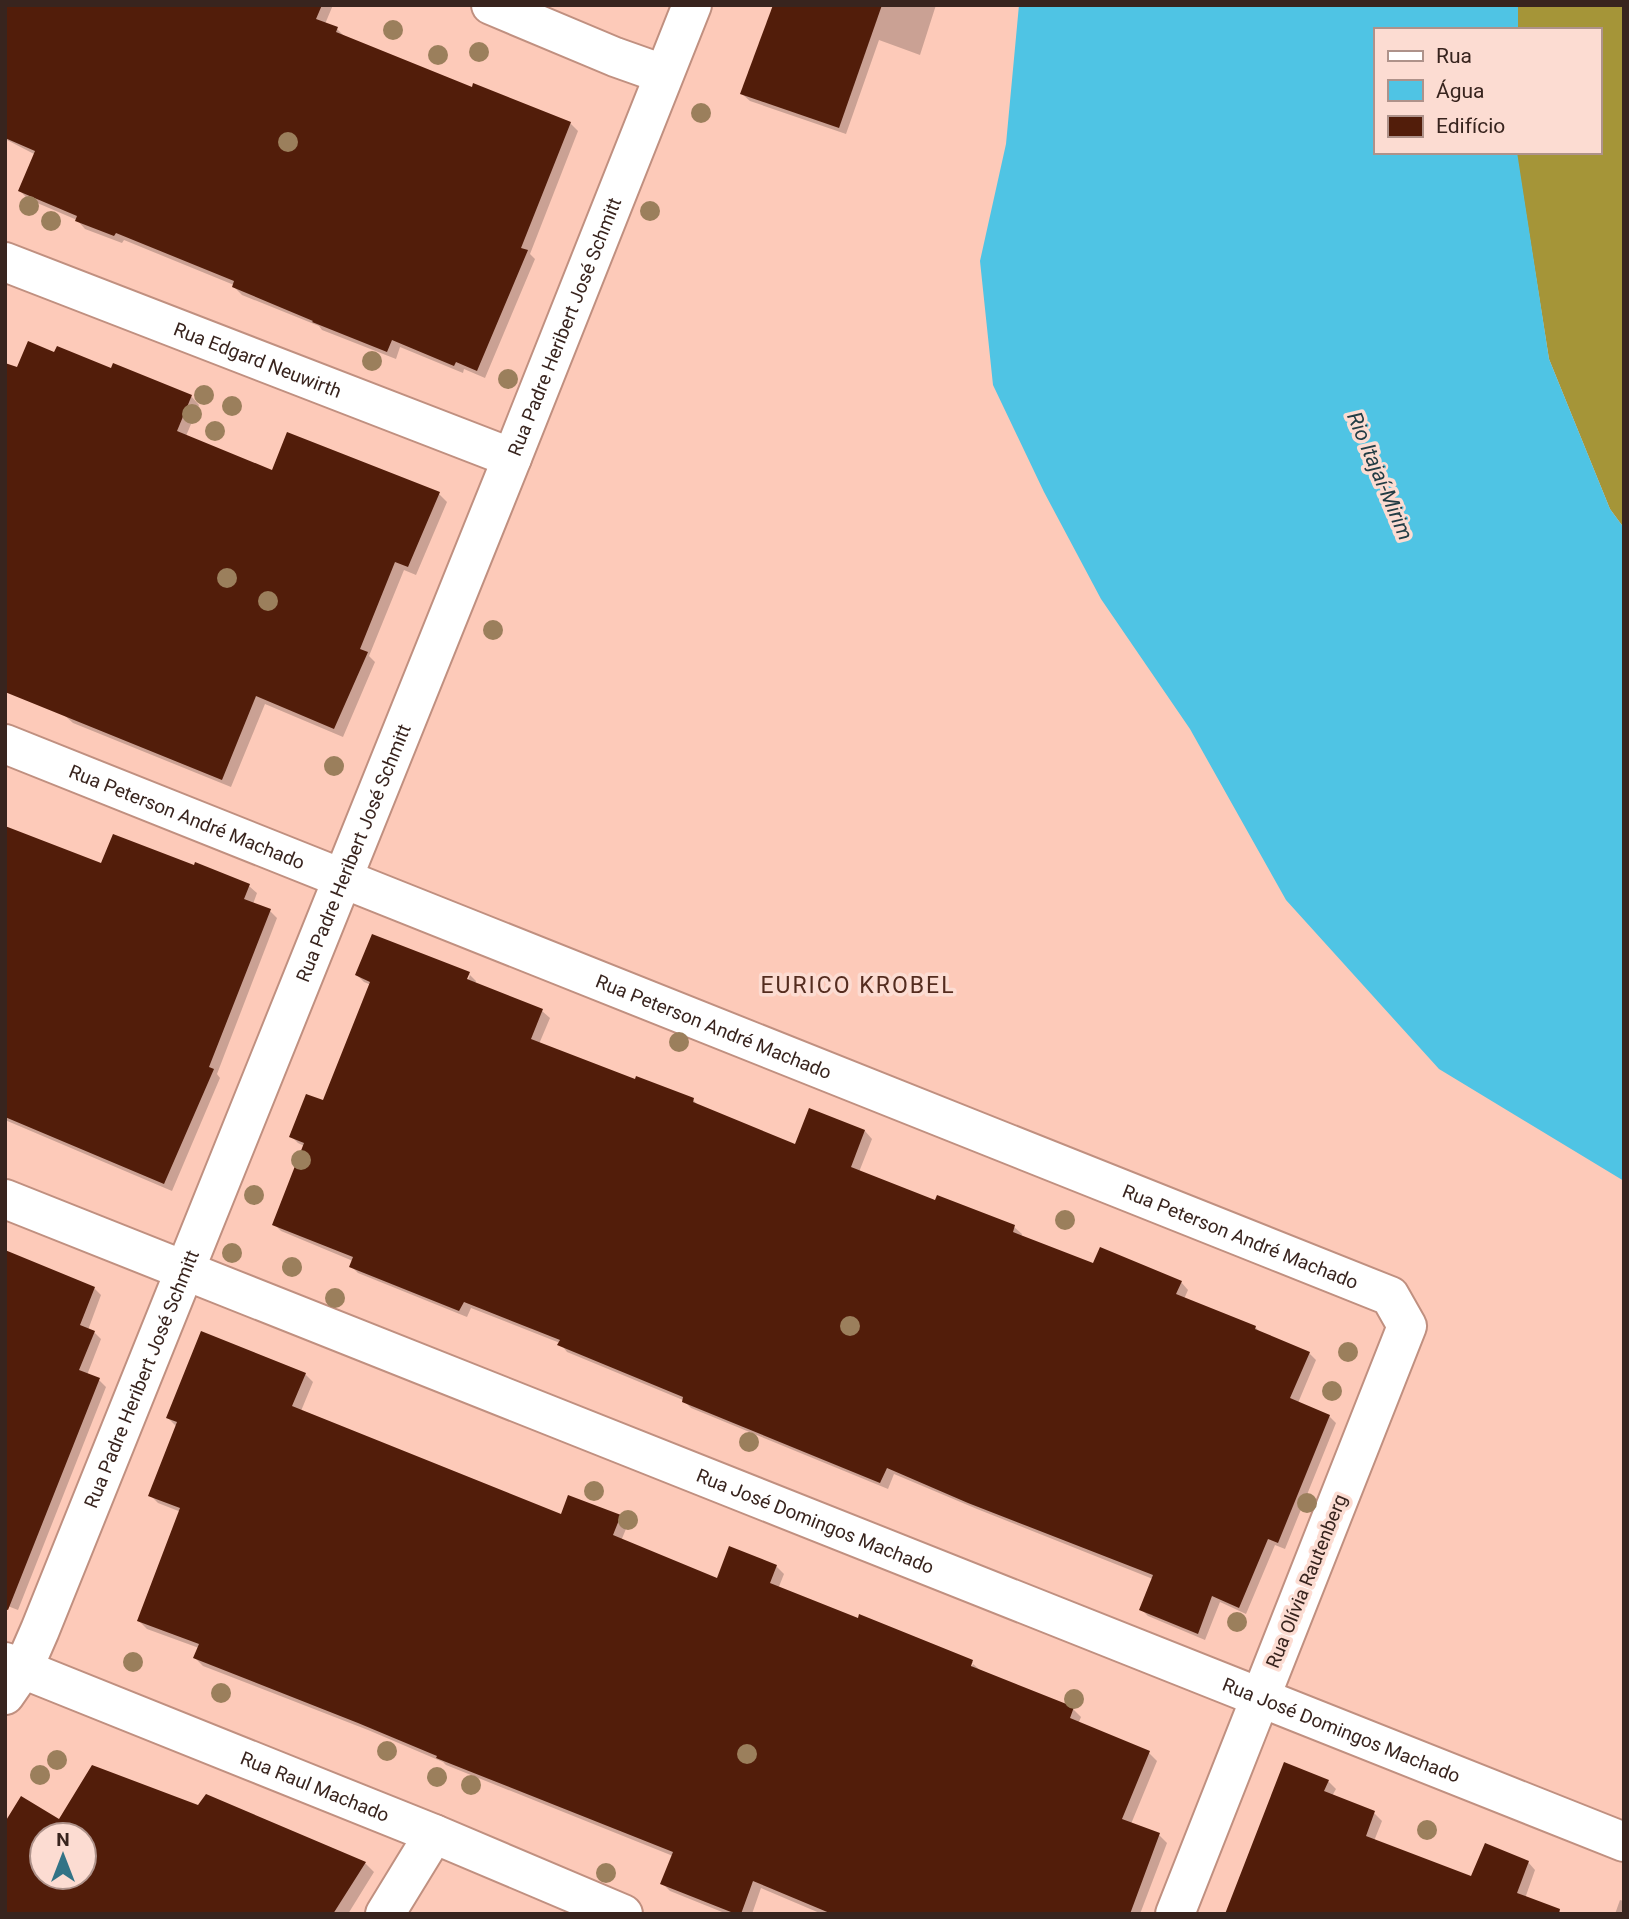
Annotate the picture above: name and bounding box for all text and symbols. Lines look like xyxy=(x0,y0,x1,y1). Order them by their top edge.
legend xyxy=(1374,28,1601,154)
text: Rua xyxy=(1436,44,1472,68)
text: Água xyxy=(1436,79,1485,103)
text: Edifício xyxy=(1436,114,1505,138)
street label: Rua Padre Heribert José Schmitt xyxy=(503,194,626,459)
street label: Rua Edgard Neuwirth xyxy=(170,317,345,403)
water label: Rio Itajaí-Mirim xyxy=(1342,408,1418,544)
street label: Rua Padre Heribert José Schmitt xyxy=(291,721,416,985)
street label: Rua Peterson André Machado xyxy=(66,760,308,874)
street label: Rua Peterson André Machado xyxy=(592,970,835,1084)
district label: EURICO KROBEL xyxy=(760,972,956,999)
street label: Rua Peterson André Machado xyxy=(1119,1180,1362,1294)
street label: Rua Padre Heribert José Schmitt xyxy=(79,1247,204,1511)
street label: Rua José Domingos Machado xyxy=(693,1464,937,1579)
street label: Rua Olívia Rautenberg xyxy=(1261,1491,1352,1671)
street label: Rua José Domingos Machado xyxy=(1219,1673,1463,1788)
street label: Rua Raul Machado xyxy=(237,1747,393,1827)
north arrow xyxy=(28,1821,98,1891)
text: N xyxy=(56,1828,70,1851)

